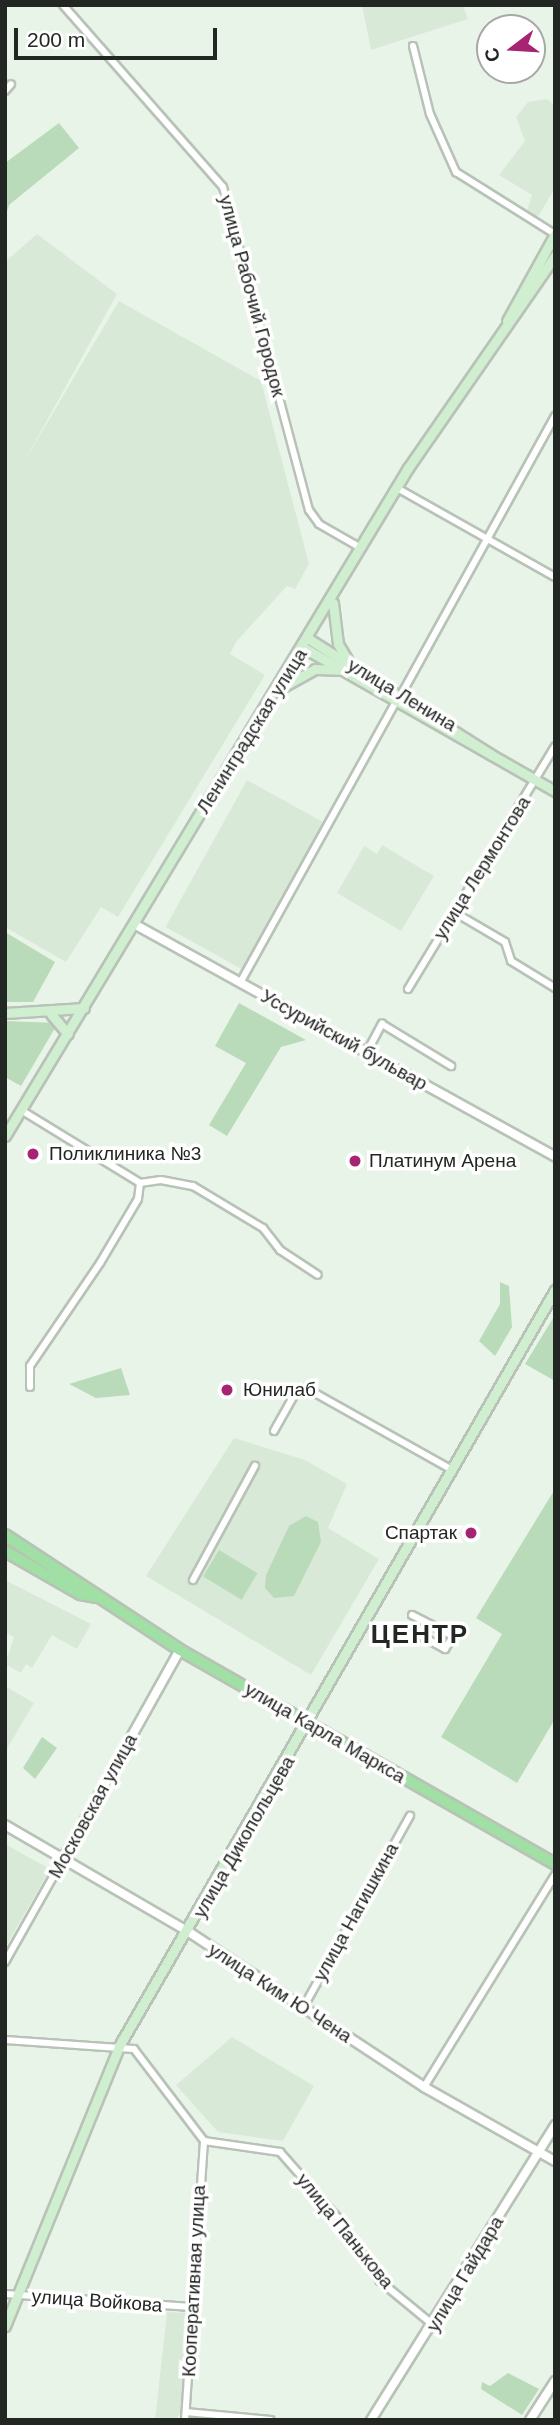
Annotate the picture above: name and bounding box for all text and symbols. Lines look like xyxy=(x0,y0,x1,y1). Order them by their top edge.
scale bar xyxy=(18,14,220,58)
north arrow xyxy=(476,14,546,84)
text: 200 m xyxy=(27,28,85,51)
text: С xyxy=(480,45,504,64)
street label: улица Рабочий Городок xyxy=(214,193,290,399)
street label: Ленинградская улица xyxy=(192,644,312,818)
street label: улица Ленина xyxy=(344,654,460,736)
street label: улица Лермонтова xyxy=(429,792,535,944)
street label: Уссурийский бульвар xyxy=(257,985,431,1095)
place label: Поликлиника №3 xyxy=(49,1143,201,1165)
marker: Поликлиника №3 xyxy=(23,1144,43,1164)
place label: Платинум Арена xyxy=(369,1150,516,1172)
marker: Платинум Арена xyxy=(347,1153,363,1169)
place label: Юнилаб xyxy=(243,1379,316,1401)
marker: Юнилаб xyxy=(217,1380,237,1400)
place label: Спартак xyxy=(385,1522,457,1544)
marker: Спартак xyxy=(463,1525,479,1541)
district label: ЦЕНТР xyxy=(371,1619,469,1651)
street label: улица Карла Маркса xyxy=(241,1678,409,1788)
street label: Московская улица xyxy=(44,1730,142,1882)
street label: улица Дикопольцева xyxy=(188,1752,300,1922)
street label: улица Нагишкина xyxy=(309,1839,403,1985)
street label: улица Ким Ю Чена xyxy=(204,1938,356,2048)
street label: улица Панькова xyxy=(292,2169,398,2293)
street label: Кооперативная улица xyxy=(178,2185,210,2377)
street label: улица Гайдара xyxy=(422,2212,508,2336)
street label: улица Войкова xyxy=(31,2285,163,2317)

